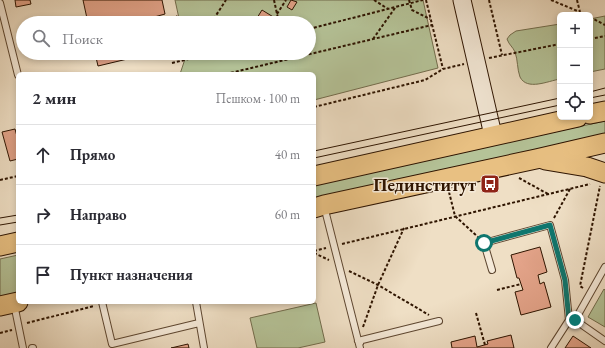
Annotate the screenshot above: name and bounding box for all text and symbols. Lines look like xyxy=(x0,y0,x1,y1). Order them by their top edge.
map controls xyxy=(557,12,593,120)
button: + xyxy=(557,12,593,48)
search box xyxy=(16,16,316,60)
icon: search xyxy=(30,27,52,49)
text: Поиск xyxy=(62,29,103,48)
button: − xyxy=(557,48,593,84)
button: locate xyxy=(557,84,593,120)
text: 2 мин xyxy=(32,87,76,109)
text: Пешком · 100 m xyxy=(216,90,300,107)
icon: ahead xyxy=(32,144,54,166)
text: Прямо xyxy=(70,145,115,164)
text: 40 m xyxy=(275,146,300,163)
place label: Пединститут xyxy=(373,173,476,196)
bus stop icon: Пединститут xyxy=(479,173,501,195)
icon: right xyxy=(32,204,54,226)
text: Направо xyxy=(70,205,127,224)
text: 60 m xyxy=(275,206,300,223)
route start xyxy=(475,234,493,252)
icon: arrive xyxy=(32,264,54,286)
text: Пункт назначения xyxy=(70,265,193,284)
route end xyxy=(566,311,584,329)

